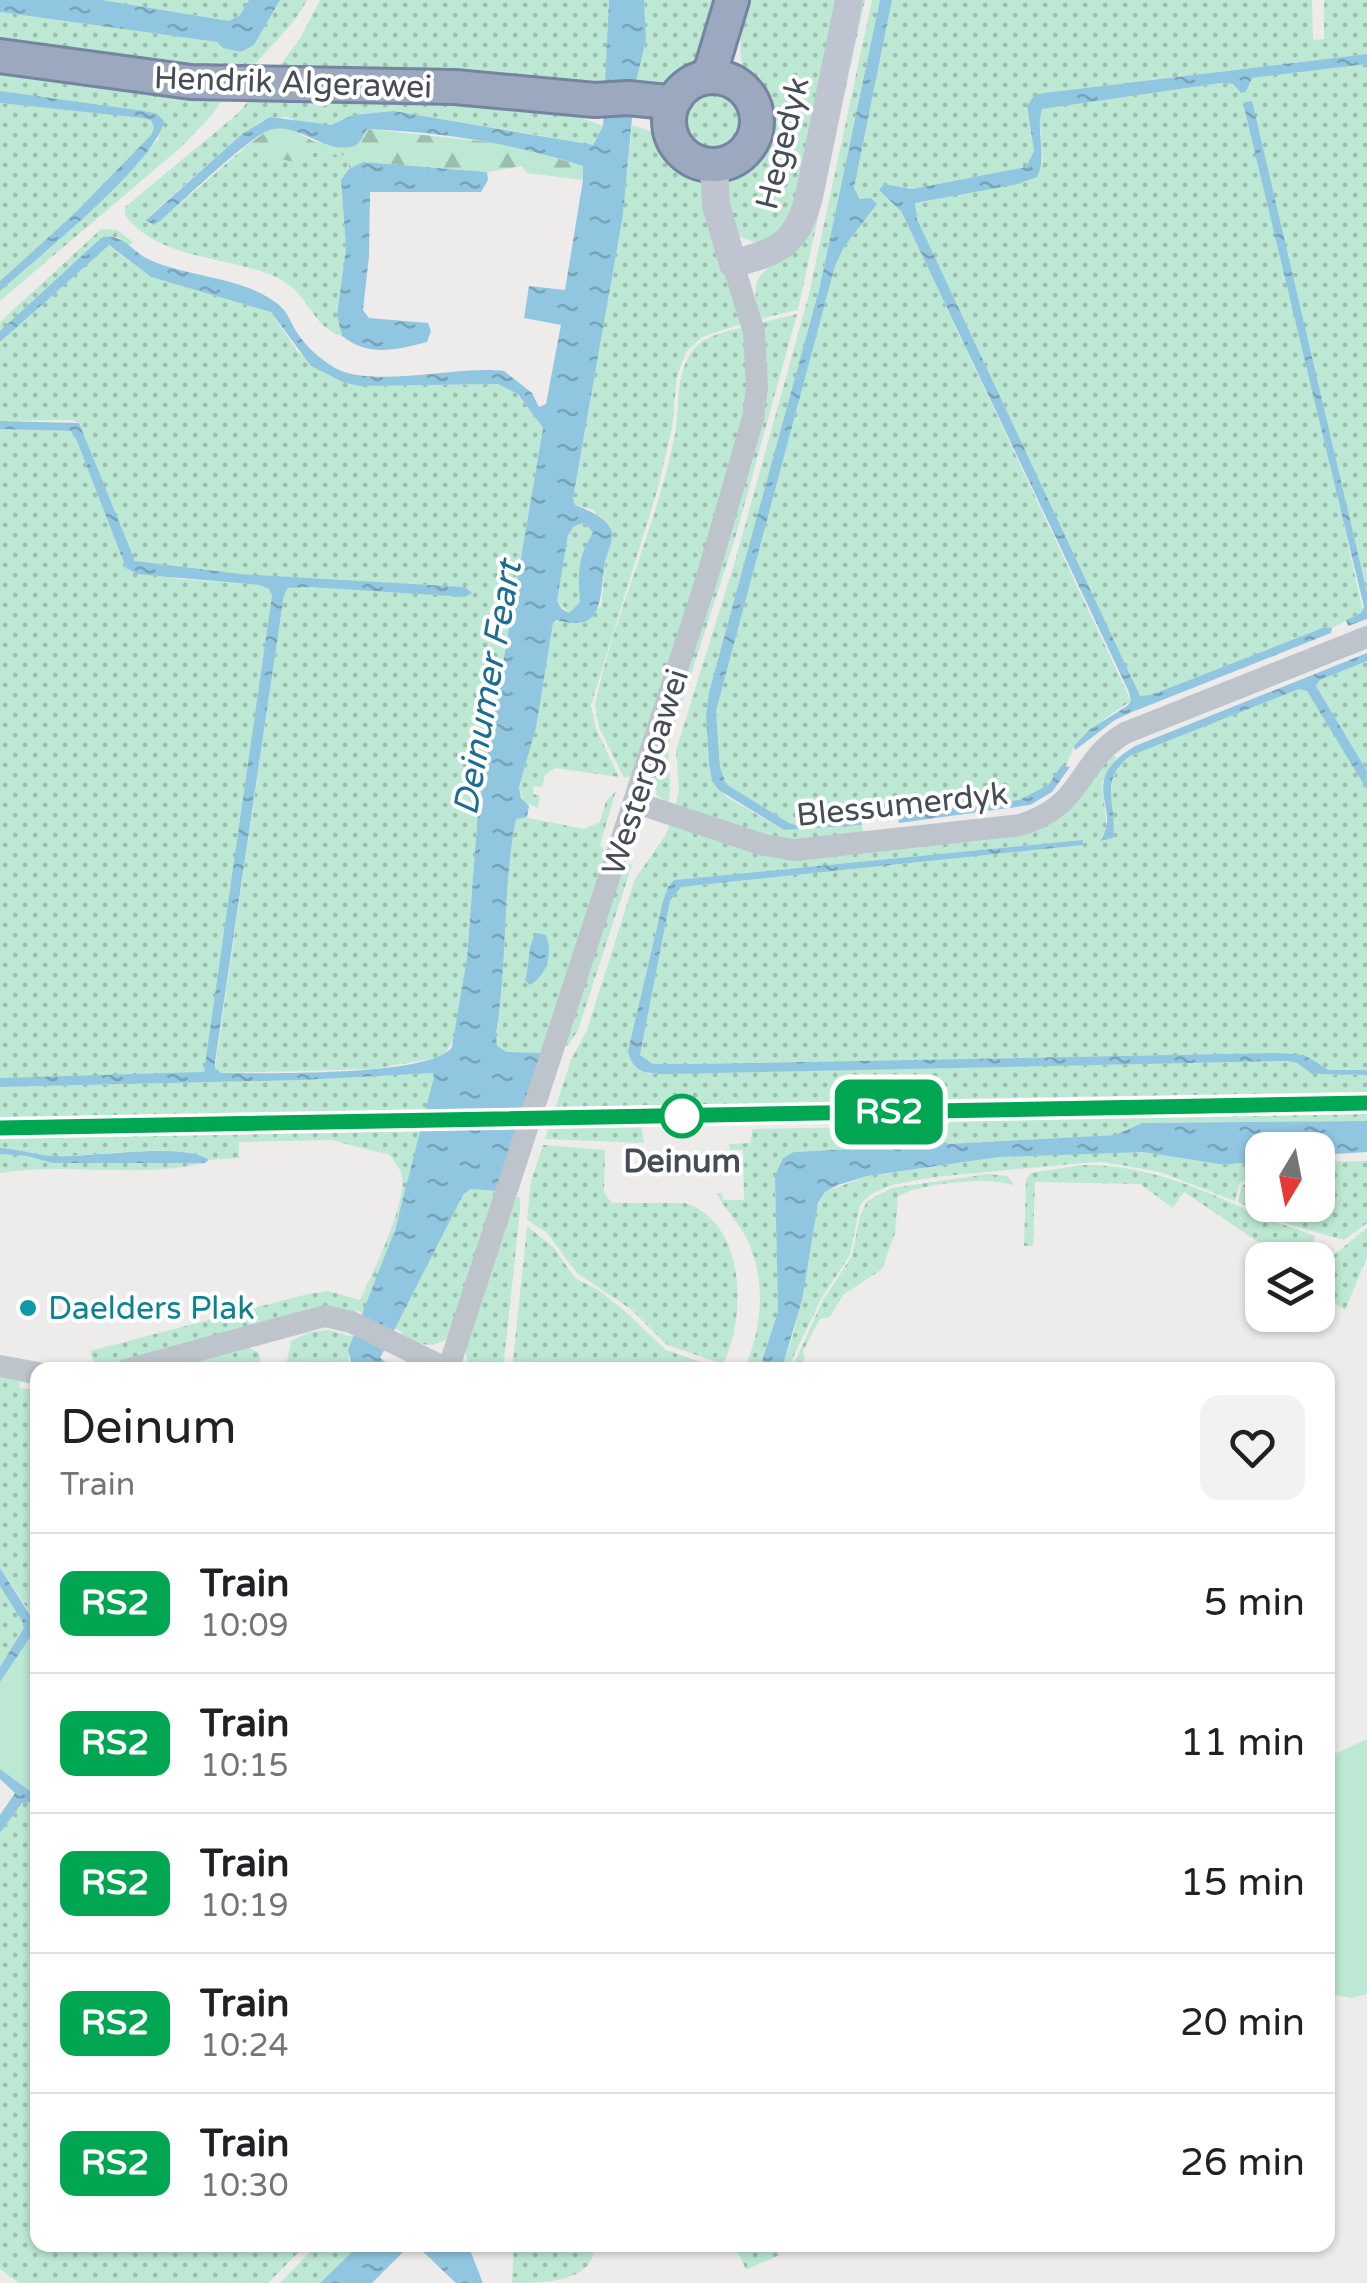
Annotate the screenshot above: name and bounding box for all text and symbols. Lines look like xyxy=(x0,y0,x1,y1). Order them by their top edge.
street label: Hendrik Algerawei xyxy=(153,59,433,107)
street label: Hegedyk xyxy=(748,73,818,213)
water label: Deinumer Feart xyxy=(445,554,532,818)
street label: Westergoawei xyxy=(595,664,697,880)
street label: Blessumerdyk xyxy=(795,775,1010,835)
line badge: RS2 xyxy=(832,1080,946,1144)
text: RS2 xyxy=(855,1091,923,1133)
marker: Deinum xyxy=(661,1095,703,1137)
north arrow xyxy=(1245,1132,1335,1222)
map controls xyxy=(1245,1132,1335,1332)
place label: Deinum xyxy=(623,1143,741,1181)
button: layers xyxy=(1245,1242,1335,1332)
place label: Daelders Plak xyxy=(48,1290,255,1328)
marker: Daelders Plak xyxy=(17,1297,39,1319)
button: heart xyxy=(1200,1395,1305,1500)
text: Deinum xyxy=(60,1399,237,1457)
text: Train xyxy=(60,1466,135,1504)
text: Train xyxy=(200,1561,289,1607)
text: 5 min xyxy=(1204,1580,1305,1626)
text: RS2 xyxy=(81,1582,149,1624)
text: 10:09 xyxy=(200,1607,289,1645)
text: Train xyxy=(200,1701,289,1747)
text: 11 min xyxy=(1180,1720,1305,1766)
text: RS2 xyxy=(81,1722,149,1764)
text: 10:15 xyxy=(200,1747,289,1785)
text: Train xyxy=(200,1841,289,1887)
text: 15 min xyxy=(1180,1860,1305,1906)
text: RS2 xyxy=(81,1862,149,1904)
text: 10:19 xyxy=(200,1887,289,1925)
text: Train xyxy=(200,1981,289,2027)
text: 20 min xyxy=(1180,2000,1305,2046)
text: RS2 xyxy=(81,2002,149,2044)
text: 10:24 xyxy=(200,2027,289,2065)
text: Train xyxy=(200,2121,289,2167)
text: 26 min xyxy=(1180,2140,1305,2186)
text: RS2 xyxy=(81,2142,149,2184)
text: 10:30 xyxy=(200,2167,289,2205)

